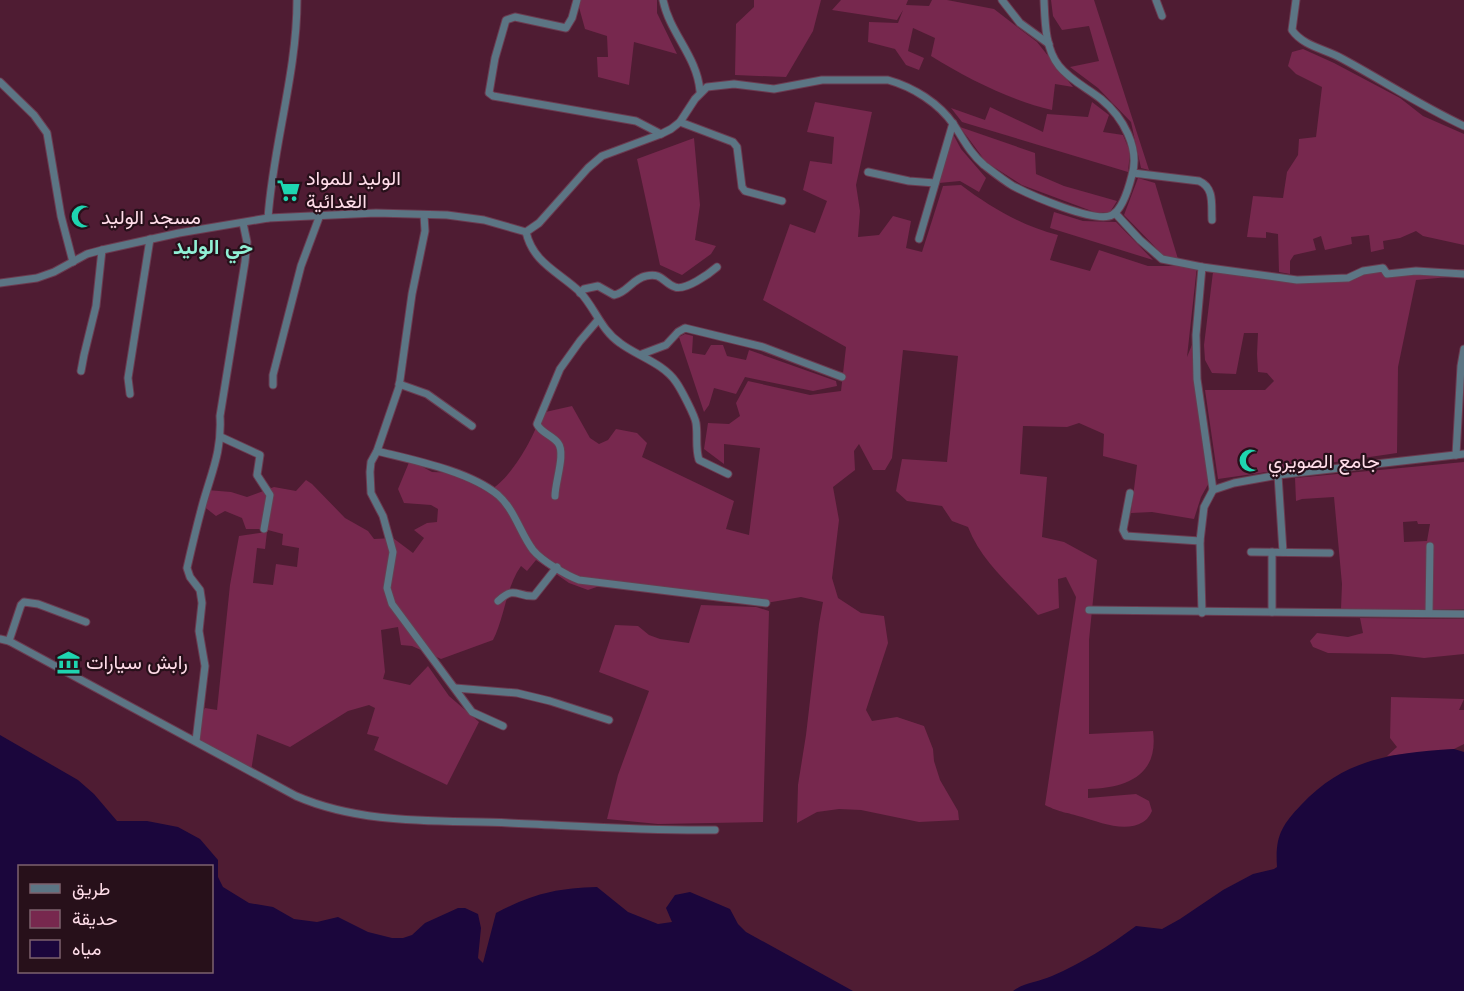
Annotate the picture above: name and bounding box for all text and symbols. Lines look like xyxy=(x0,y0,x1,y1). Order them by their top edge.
place label: الوليد للمواد الغدائية xyxy=(306,165,401,213)
supermarket icon: الوليد للمواد الغدائية xyxy=(275,177,301,203)
mosque icon: مسجد الوليد xyxy=(70,204,96,230)
place label: مسجد الوليد xyxy=(101,204,201,230)
district label: حي الوليد xyxy=(173,233,253,264)
mosque icon: جامع الصويري xyxy=(1237,448,1263,474)
place label: جامع الصويري xyxy=(1268,448,1380,478)
museum icon: رابش سيارات xyxy=(55,649,81,675)
place label: رابش سيارات xyxy=(86,649,188,675)
legend xyxy=(18,865,213,973)
text: طريق xyxy=(72,877,110,900)
text: حديقة xyxy=(72,907,118,930)
text: مياه xyxy=(72,937,101,960)

